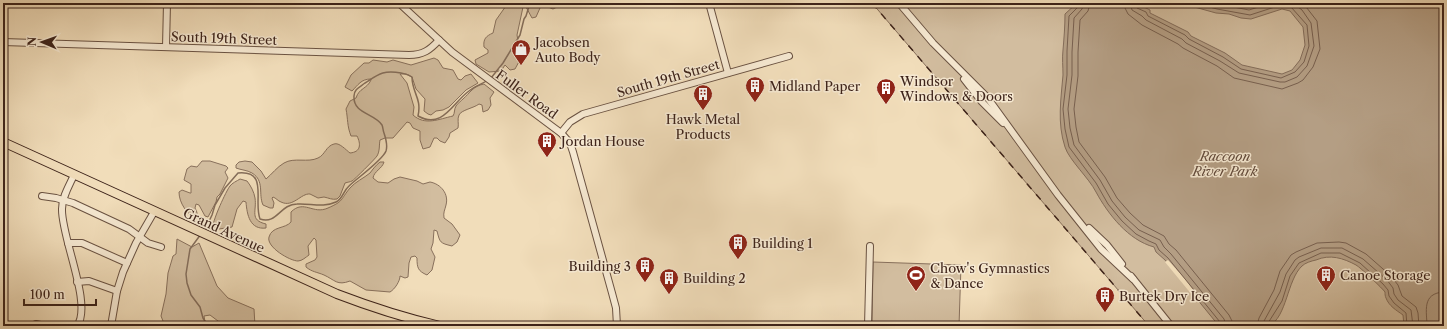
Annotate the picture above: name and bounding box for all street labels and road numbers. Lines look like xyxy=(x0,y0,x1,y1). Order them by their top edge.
street label: South 19th Street xyxy=(171,28,278,48)
street label: South 19th Street xyxy=(615,56,722,100)
street label: Fuller Road xyxy=(493,66,561,122)
street label: Grand Avenue xyxy=(181,204,267,256)

